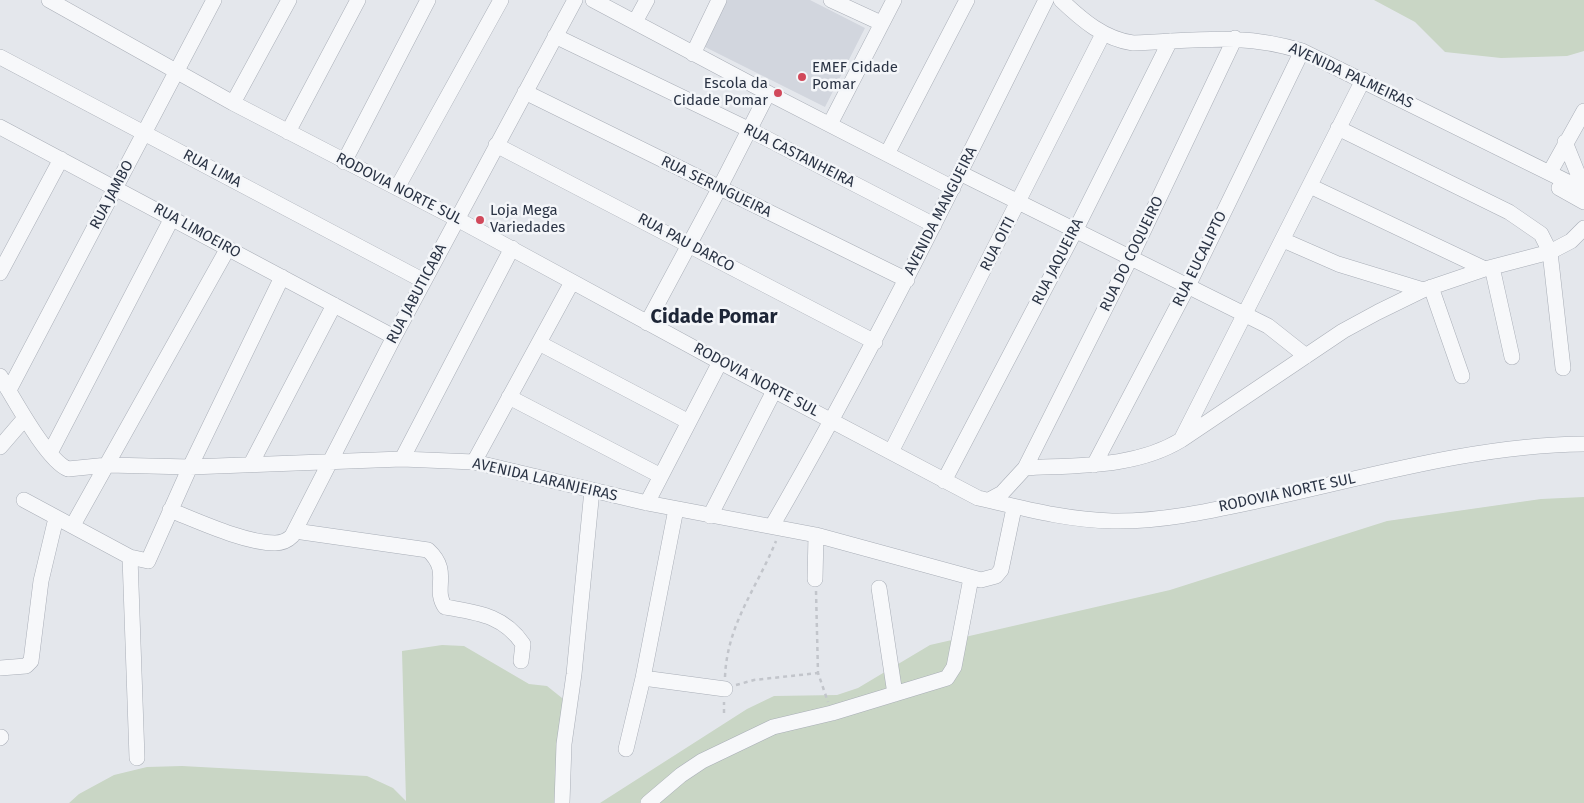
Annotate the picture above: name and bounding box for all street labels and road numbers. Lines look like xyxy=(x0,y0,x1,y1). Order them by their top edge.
street label: AVENIDA PALMEIRAS xyxy=(1286,39,1416,113)
street label: RUA CASTANHEIRA xyxy=(740,120,858,192)
street label: AVENIDA MANGUEIRA xyxy=(901,144,981,278)
street label: RUA LIMA xyxy=(180,146,244,192)
street label: RODOVIA NORTE SUL xyxy=(333,149,465,229)
street label: RUA SERINGUEIRA xyxy=(658,152,774,222)
street label: RUA JAMBO xyxy=(86,157,138,233)
street label: RUA DO COQUEIRO xyxy=(1096,193,1168,315)
street label: RUA LIMOEIRO xyxy=(150,200,244,262)
street label: RUA EUCALIPTO xyxy=(1169,208,1231,310)
street label: RUA PAU DARCO xyxy=(635,210,737,276)
street label: RUA OITI xyxy=(977,214,1019,274)
street label: RUA JAQUEIRA xyxy=(1028,216,1088,308)
street label: RUA JABUTICABA xyxy=(383,241,451,347)
street label: RODOVIA NORTE SUL xyxy=(690,339,822,421)
street label: AVENIDA LARANJEIRAS xyxy=(471,455,619,505)
street label: RODOVIA NORTE SUL xyxy=(1217,470,1357,516)

